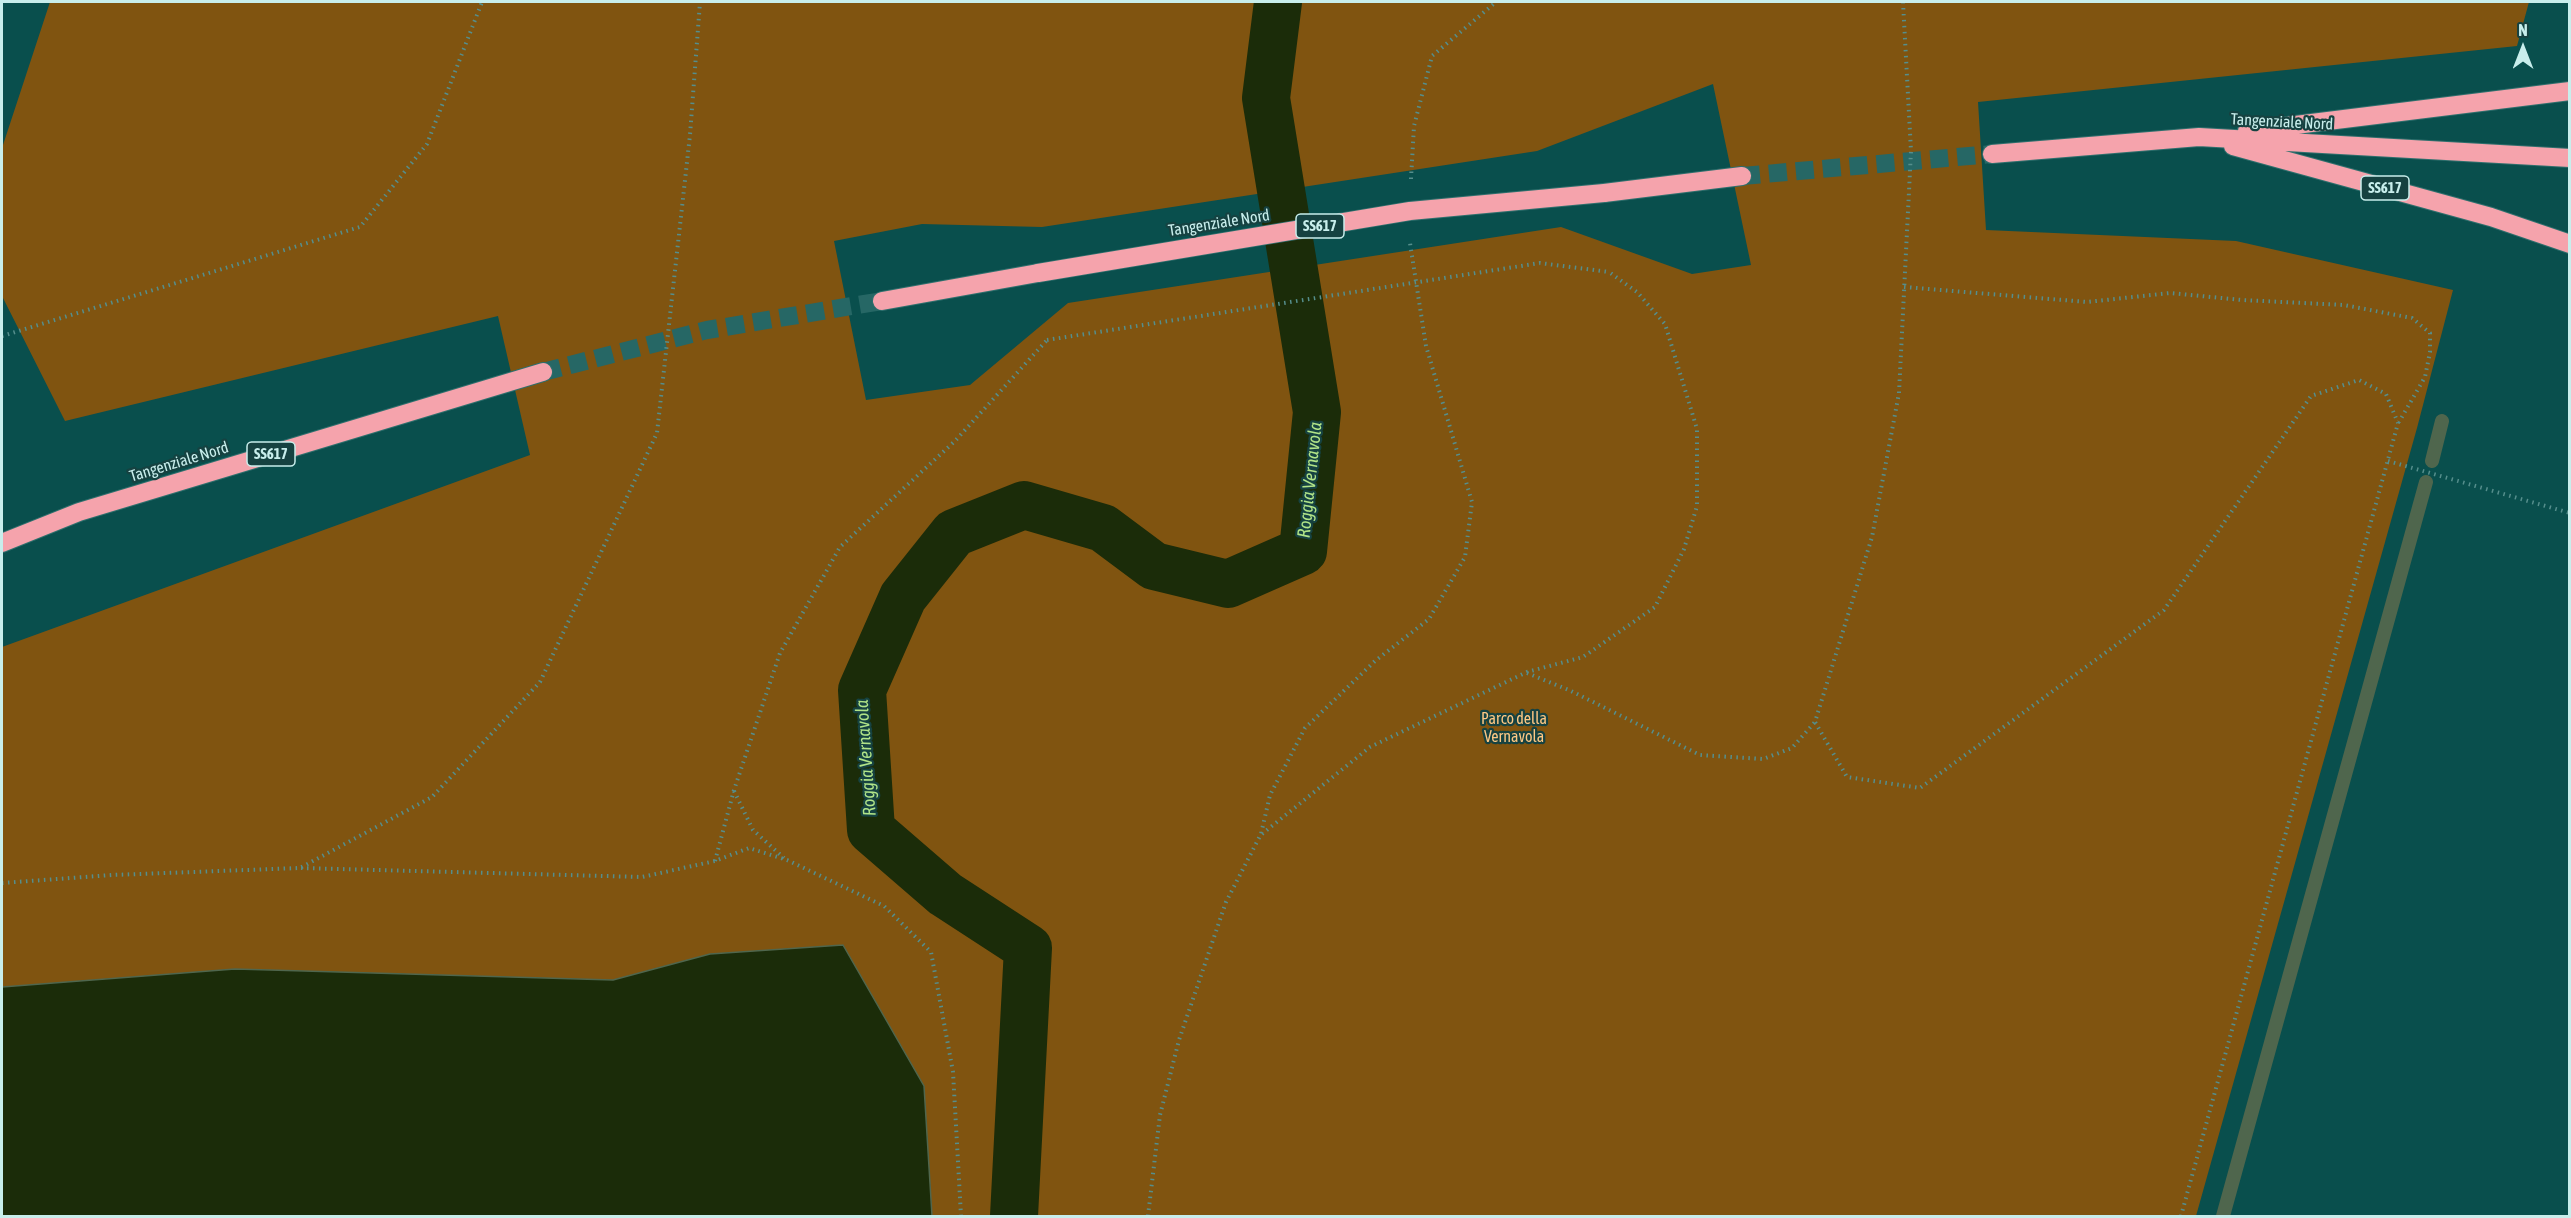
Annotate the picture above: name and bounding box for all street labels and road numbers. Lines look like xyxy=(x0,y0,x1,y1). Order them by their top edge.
street label: Tangenziale Nord xyxy=(2230,110,2334,134)
road number: SS617 xyxy=(2361,176,2409,200)
street label: Tangenziale Nord xyxy=(1167,206,1271,240)
road number: SS617 xyxy=(1296,214,1344,238)
street label: Tangenziale Nord xyxy=(127,438,231,486)
road number: SS617 xyxy=(247,442,295,466)

